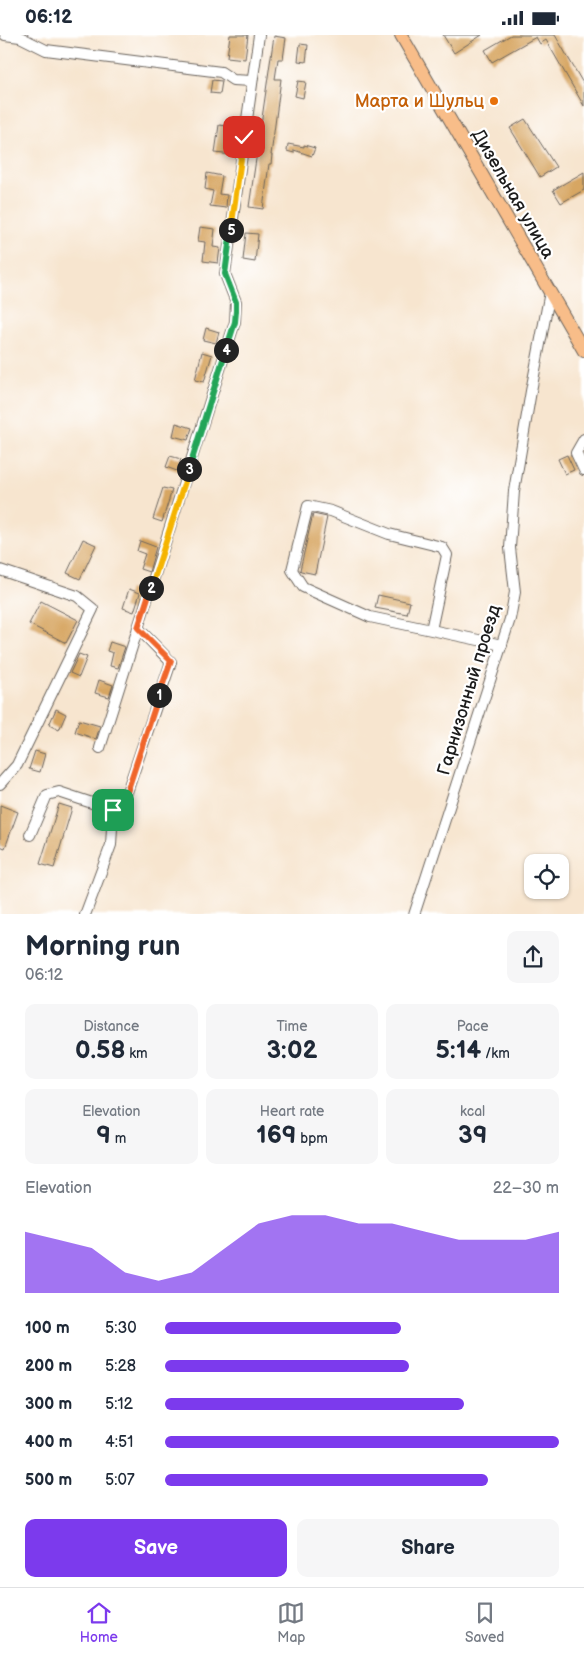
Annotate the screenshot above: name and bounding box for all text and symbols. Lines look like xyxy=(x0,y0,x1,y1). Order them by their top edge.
text: 06:12 xyxy=(25,6,72,29)
place label: Марта и Шульц xyxy=(355,91,484,112)
marker: Марта и Шульц xyxy=(488,95,500,107)
pin xyxy=(223,116,265,158)
icon: check xyxy=(230,123,258,151)
street label: Дизельная улица xyxy=(467,125,559,263)
pin: 5 xyxy=(218,217,244,243)
text: 5 xyxy=(227,222,236,239)
pin: 4 xyxy=(214,337,238,363)
text: 4 xyxy=(222,342,231,359)
pin: 3 xyxy=(176,457,202,481)
text: 3 xyxy=(185,461,194,478)
pin: 2 xyxy=(138,575,164,601)
text: 2 xyxy=(147,580,156,597)
street label: Гарнизонный проезд xyxy=(433,602,505,778)
pin: 1 xyxy=(146,683,172,707)
text: 1 xyxy=(157,687,162,704)
pin xyxy=(92,789,134,831)
icon: arrive xyxy=(99,796,127,824)
map controls xyxy=(524,854,569,899)
button: locate xyxy=(524,854,569,899)
text: Morning run xyxy=(25,930,180,963)
button: share xyxy=(507,931,559,983)
text: 06:12 xyxy=(25,966,63,985)
text: Distance xyxy=(83,1018,139,1035)
text: Time xyxy=(276,1018,308,1035)
text: Pace xyxy=(457,1018,489,1035)
text: 0.58 xyxy=(75,1035,125,1066)
text: 3:02 xyxy=(266,1035,318,1066)
text: 5:14 xyxy=(436,1035,481,1066)
text: km xyxy=(125,1045,148,1062)
text: /km xyxy=(481,1045,510,1062)
text: Elevation xyxy=(82,1103,141,1120)
text: Heart rate xyxy=(260,1103,324,1120)
text: kcal xyxy=(460,1103,485,1120)
text: 9 xyxy=(96,1120,111,1151)
text: 169 xyxy=(256,1120,296,1151)
text: 39 xyxy=(458,1120,487,1151)
text: m xyxy=(111,1130,126,1147)
text: bpm xyxy=(296,1130,328,1147)
text: Elevation xyxy=(25,1179,92,1198)
text: 22–30 m xyxy=(493,1179,559,1198)
text: 100 m xyxy=(25,1319,70,1338)
text: 5:30 xyxy=(105,1319,137,1338)
text: 200 m xyxy=(25,1357,72,1376)
text: 5:28 xyxy=(105,1357,136,1376)
text: 300 m xyxy=(25,1395,72,1414)
text: 5:12 xyxy=(105,1395,133,1414)
text: 400 m xyxy=(25,1433,72,1452)
text: 4:51 xyxy=(105,1433,133,1452)
text: 500 m xyxy=(25,1471,72,1490)
text: 5:07 xyxy=(105,1471,135,1490)
button: Save xyxy=(25,1519,287,1577)
button: Share xyxy=(297,1519,559,1577)
tab: Home xyxy=(80,1599,118,1646)
tab: Map xyxy=(277,1599,305,1646)
tab: Saved xyxy=(465,1599,504,1646)

